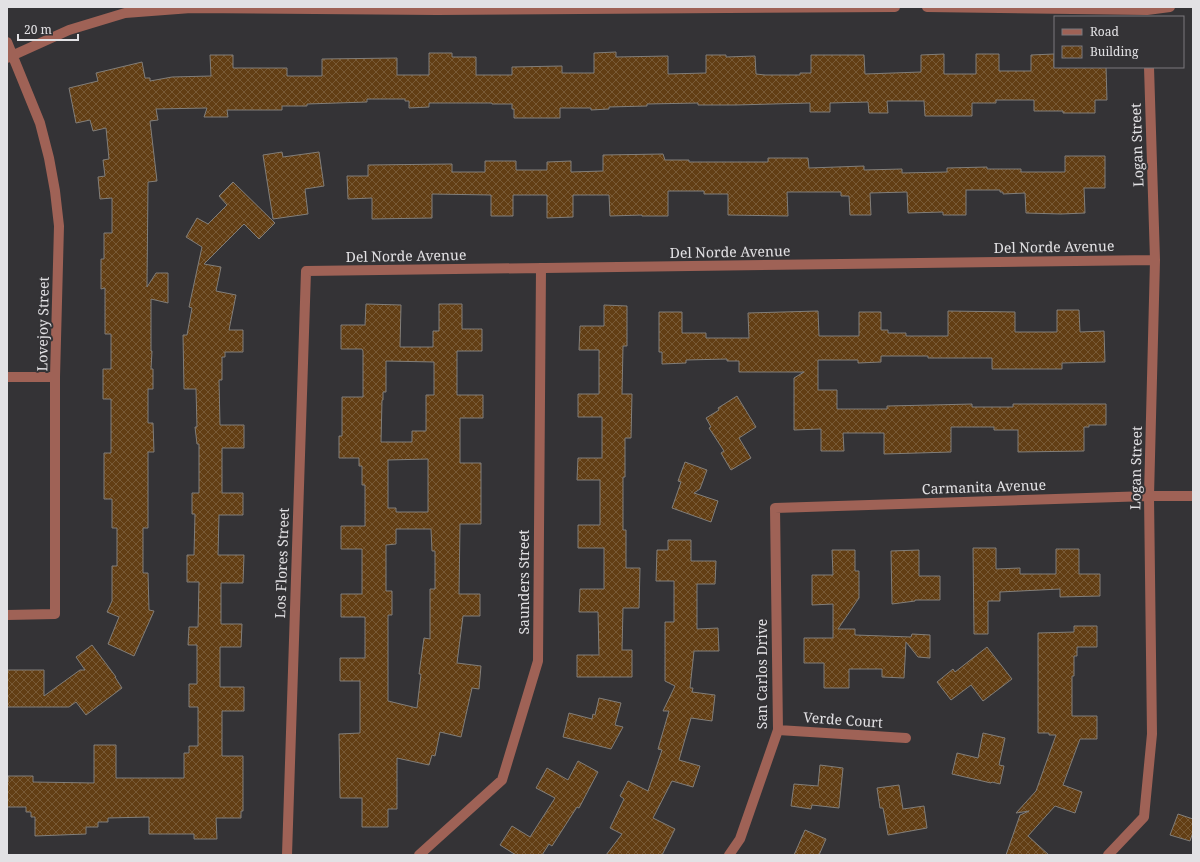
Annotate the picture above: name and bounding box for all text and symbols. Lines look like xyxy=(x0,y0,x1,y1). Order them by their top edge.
scale bar xyxy=(18,16,78,42)
legend xyxy=(1054,16,1184,68)
text: 20 m xyxy=(24,21,52,38)
text: Road xyxy=(1090,23,1120,40)
text: Building xyxy=(1090,43,1139,60)
street label: Logan Street xyxy=(1126,103,1147,187)
street label: Del Norde Avenue xyxy=(993,236,1115,257)
street label: Del Norde Avenue xyxy=(669,241,791,262)
street label: Del Norde Avenue xyxy=(345,245,467,266)
street label: Lovejoy Street xyxy=(32,276,53,372)
street label: Logan Street xyxy=(1125,426,1146,510)
street label: Carmanita Avenue xyxy=(922,475,1046,498)
street label: Los Flores Street xyxy=(270,507,293,619)
street label: Saunders Street xyxy=(514,529,533,635)
street label: San Carlos Drive xyxy=(752,619,771,729)
street label: Verde Court xyxy=(803,707,883,732)

